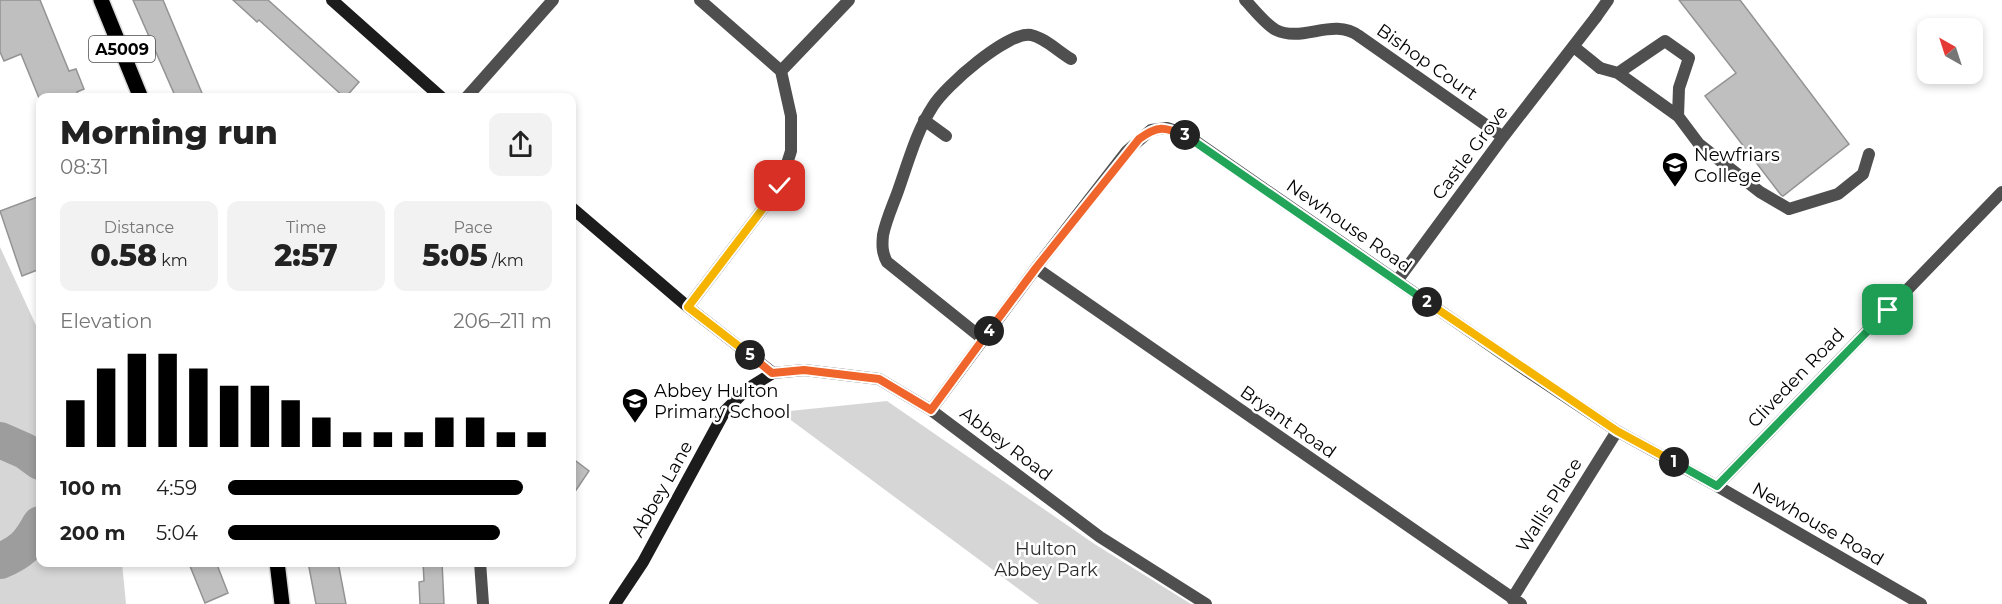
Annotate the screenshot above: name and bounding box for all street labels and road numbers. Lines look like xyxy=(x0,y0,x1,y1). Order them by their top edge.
street label: Bishop Court xyxy=(1372,19,1482,105)
road number: A5009 xyxy=(89,36,155,62)
street label: Castle Grove xyxy=(1427,102,1513,204)
street label: Newhouse Road xyxy=(1282,175,1416,277)
street label: Cliveden Road xyxy=(1743,324,1849,432)
street label: Bryant Road xyxy=(1236,381,1340,463)
street label: Abbey Road xyxy=(956,402,1056,486)
street label: Abbey Lane xyxy=(626,437,698,541)
street label: Wallis Place xyxy=(1511,454,1587,556)
street label: Newhouse Road xyxy=(1748,477,1888,571)

